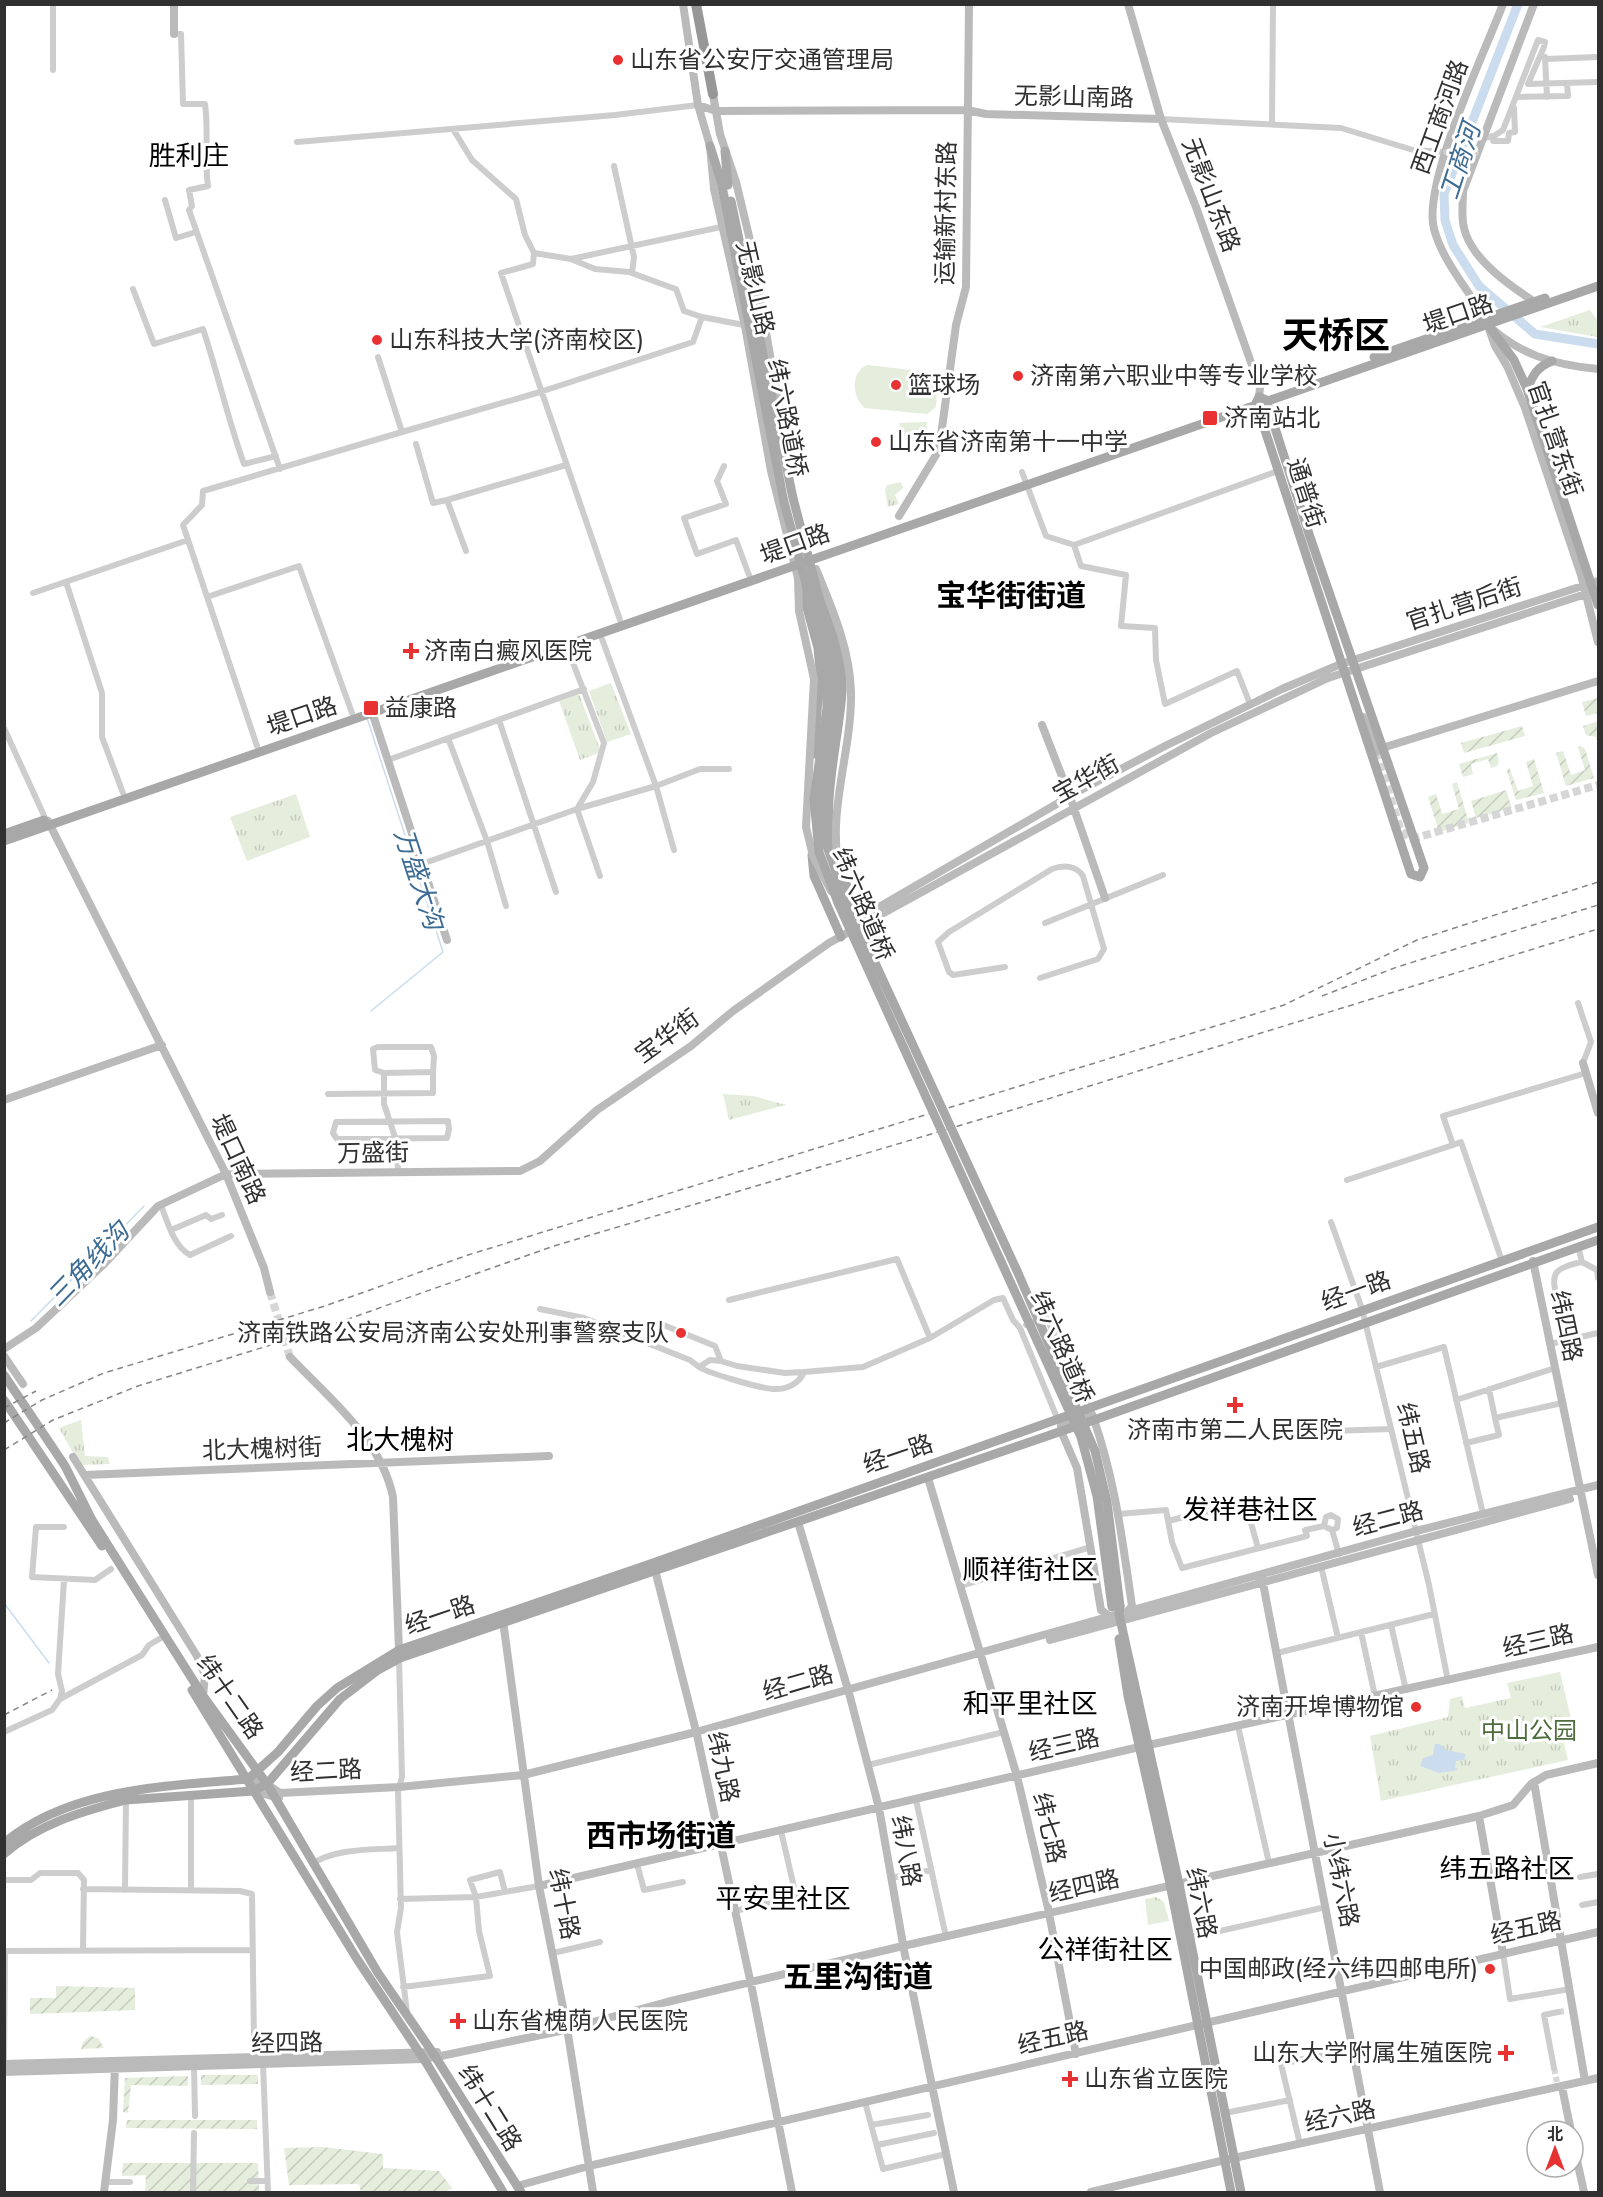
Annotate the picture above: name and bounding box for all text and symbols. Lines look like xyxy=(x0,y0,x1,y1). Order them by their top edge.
place label: 山东省公安厅交通管理局 xyxy=(630,42,894,77)
marker: 山东省公安厅交通管理局 xyxy=(611,53,625,67)
street label: 西工商河路 xyxy=(1406,56,1474,178)
street label: 无影山南路 xyxy=(1014,78,1134,115)
water label: 工商河 xyxy=(1433,119,1487,203)
street label: 无影山东路 xyxy=(1174,133,1249,257)
district label: 胜利庄 xyxy=(149,136,230,175)
street label: 运输新村东路 xyxy=(927,141,964,285)
street label: 无影山路 xyxy=(728,237,783,339)
street label: 堤口路 xyxy=(1418,285,1498,342)
district label: 天桥区 xyxy=(1282,309,1390,361)
place label: 山东科技大学(济南校区) xyxy=(389,322,644,357)
marker: 山东科技大学(济南校区) xyxy=(370,333,384,347)
street label: 纬六路道桥 xyxy=(759,356,816,480)
place label: 济南第六职业中等专业学校 xyxy=(1030,358,1318,393)
place label: 篮球场 xyxy=(908,367,980,402)
marker: 济南第六职业中等专业学校 xyxy=(1011,369,1025,383)
street label: 官扎营东街 xyxy=(1519,376,1592,501)
marker: 篮球场 xyxy=(889,378,903,392)
place label: 济南站北 xyxy=(1224,400,1320,435)
marker: 济南站北 xyxy=(1201,409,1219,427)
place label: 山东省济南第十一中学 xyxy=(888,424,1128,459)
marker: 山东省济南第十一中学 xyxy=(869,435,883,449)
street label: 通普街 xyxy=(1279,453,1334,532)
street label: 堤口路 xyxy=(755,515,835,572)
street label: 官扎营后街 xyxy=(1401,568,1526,639)
district label: 宝华街街道 xyxy=(936,574,1086,617)
place label: 济南白癜风医院 xyxy=(424,633,592,668)
marker: 济南白癜风医院 xyxy=(402,642,420,660)
street label: 堤口路 xyxy=(262,687,342,744)
place label: 益康路 xyxy=(385,690,457,725)
marker: 益康路 xyxy=(362,699,380,717)
street label: 宝华街 xyxy=(1046,746,1126,811)
water label: 万盛大沟 xyxy=(385,824,454,937)
street label: 纬六路道桥 xyxy=(824,842,903,966)
street label: 宝华街 xyxy=(627,1000,706,1071)
street label: 堤口南路 xyxy=(202,1108,275,1210)
street label: 万盛街 xyxy=(337,1134,409,1171)
water label: 三角线沟 xyxy=(38,1211,140,1315)
street label: 经一路 xyxy=(1316,1262,1396,1319)
street label: 纬六路道桥 xyxy=(1022,1285,1103,1409)
street label: 纬四路 xyxy=(1542,1287,1591,1365)
place label: 济南铁路公安局济南公安处刑事警察支队 xyxy=(237,1315,669,1350)
marker: 济南铁路公安局济南公安处刑事警察支队 xyxy=(674,1326,688,1340)
marker: 济南市第二人民医院 xyxy=(1226,1396,1244,1414)
street label: 纬五路 xyxy=(1388,1399,1439,1477)
place label: 济南市第二人民医院 xyxy=(1127,1412,1343,1447)
district label: 北大槐树 xyxy=(346,1420,454,1459)
street label: 经一路 xyxy=(858,1425,938,1482)
street label: 北大槐树街 xyxy=(201,1429,323,1468)
district label: 发祥巷社区 xyxy=(1183,1490,1318,1529)
street label: 经二路 xyxy=(1349,1492,1427,1545)
district label: 顺祥街社区 xyxy=(963,1550,1098,1589)
street label: 经一路 xyxy=(400,1586,480,1643)
street label: 经三路 xyxy=(1499,1615,1577,1666)
street label: 纬十二路 xyxy=(189,1647,272,1746)
street label: 经二路 xyxy=(758,1656,837,1709)
district label: 和平里社区 xyxy=(963,1684,1098,1723)
place label: 济南开埠博物馆 xyxy=(1236,1689,1404,1724)
marker: 济南开埠博物馆 xyxy=(1409,1700,1423,1714)
park label: 中山公园 xyxy=(1481,1713,1577,1748)
street label: 经三路 xyxy=(1025,1719,1103,1770)
street label: 纬九路 xyxy=(699,1728,748,1806)
street label: 经二路 xyxy=(289,1751,363,1790)
street label: 纬七路 xyxy=(1024,1789,1075,1867)
street label: 纬八路 xyxy=(883,1812,930,1889)
district label: 西市场街道 xyxy=(586,1814,736,1857)
street label: 小纬六路 xyxy=(1315,1829,1368,1930)
district label: 纬五路社区 xyxy=(1440,1849,1575,1888)
street label: 经四路 xyxy=(1045,1860,1123,1911)
street label: 纬六路 xyxy=(1177,1864,1226,1942)
street label: 纬十路 xyxy=(540,1865,589,1943)
district label: 平安里社区 xyxy=(716,1879,851,1918)
street label: 经五路 xyxy=(1487,1902,1565,1953)
district label: 公祥街社区 xyxy=(1038,1930,1173,1969)
place label: 中国邮政(经六纬四邮电所) xyxy=(1199,1951,1478,1986)
district label: 五里沟街道 xyxy=(783,1955,933,1998)
marker: 中国邮政(经六纬四邮电所) xyxy=(1483,1962,1497,1976)
place label: 山东省槐荫人民医院 xyxy=(472,2003,688,2038)
marker: 山东省槐荫人民医院 xyxy=(449,2012,467,2030)
street label: 经五路 xyxy=(1014,2012,1092,2063)
street label: 经四路 xyxy=(251,2024,323,2061)
place label: 山东大学附属生殖医院 xyxy=(1252,2035,1492,2070)
marker: 山东大学附属生殖医院 xyxy=(1497,2044,1515,2062)
street label: 纬十二路 xyxy=(450,2058,531,2158)
place label: 山东省立医院 xyxy=(1084,2061,1228,2096)
marker: 山东省立医院 xyxy=(1061,2070,1079,2088)
street label: 经六路 xyxy=(1301,2091,1379,2140)
north arrow xyxy=(1525,2119,1585,2179)
text: 北 xyxy=(1547,2123,1563,2146)

